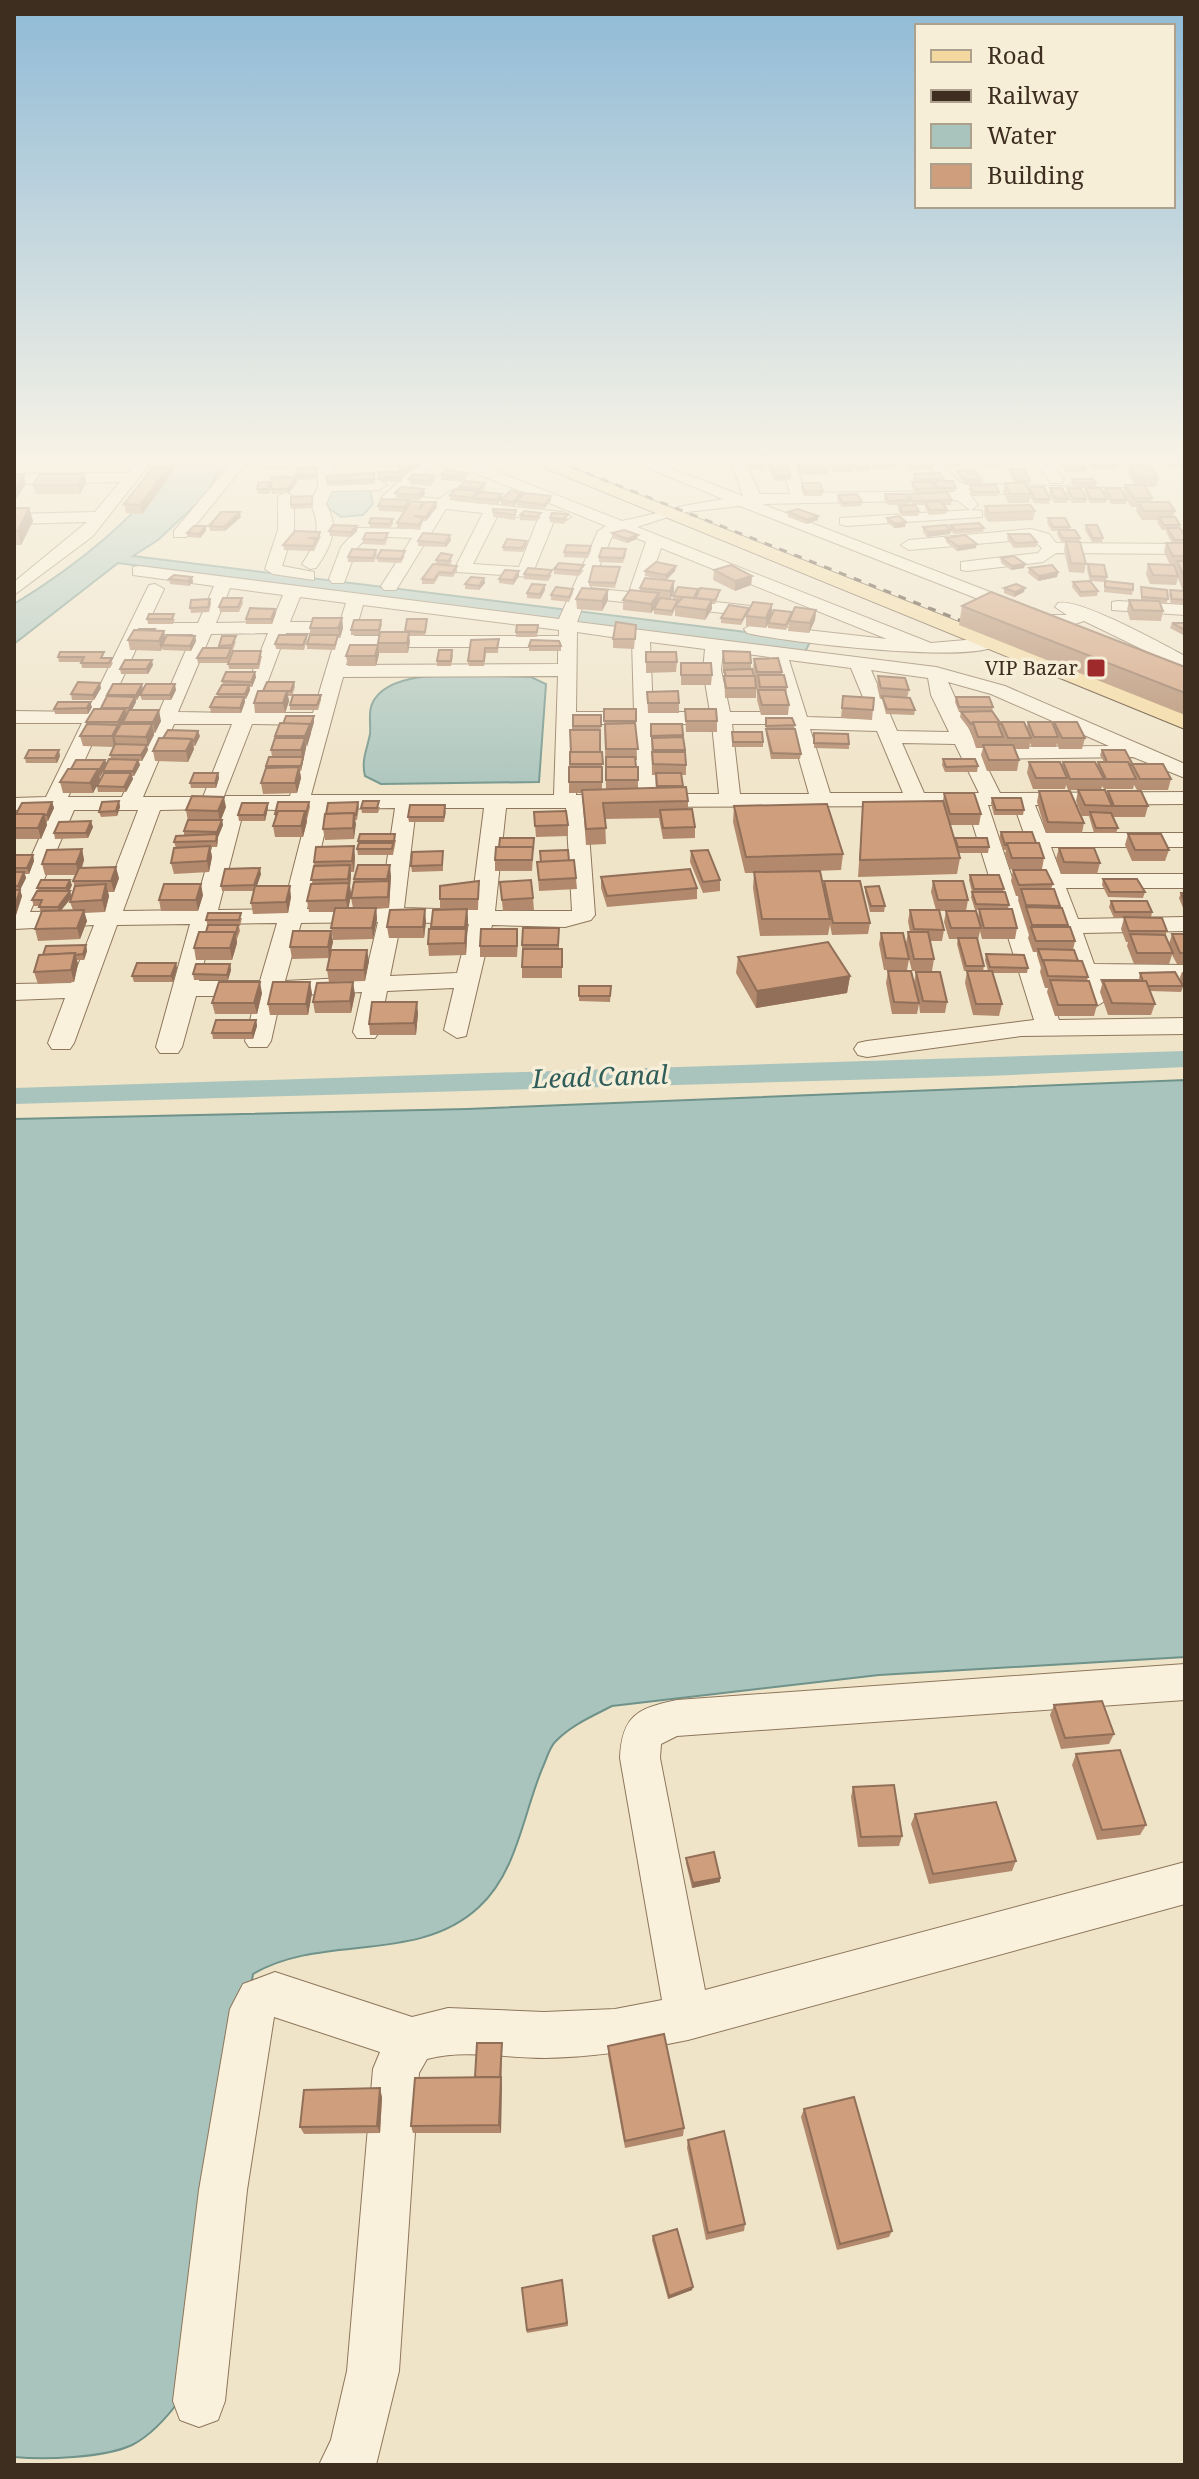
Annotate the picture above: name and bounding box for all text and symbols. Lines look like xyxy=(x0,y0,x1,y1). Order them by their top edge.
legend xyxy=(915,24,1175,208)
text: Road xyxy=(987,38,1045,71)
text: Railway xyxy=(987,78,1079,111)
text: Water xyxy=(987,118,1057,151)
text: Building xyxy=(987,158,1084,191)
place label: VIP Bazar xyxy=(985,654,1079,681)
marker: VIP Bazar xyxy=(1085,657,1107,679)
water label: Lead Canal xyxy=(530,1056,669,1096)

